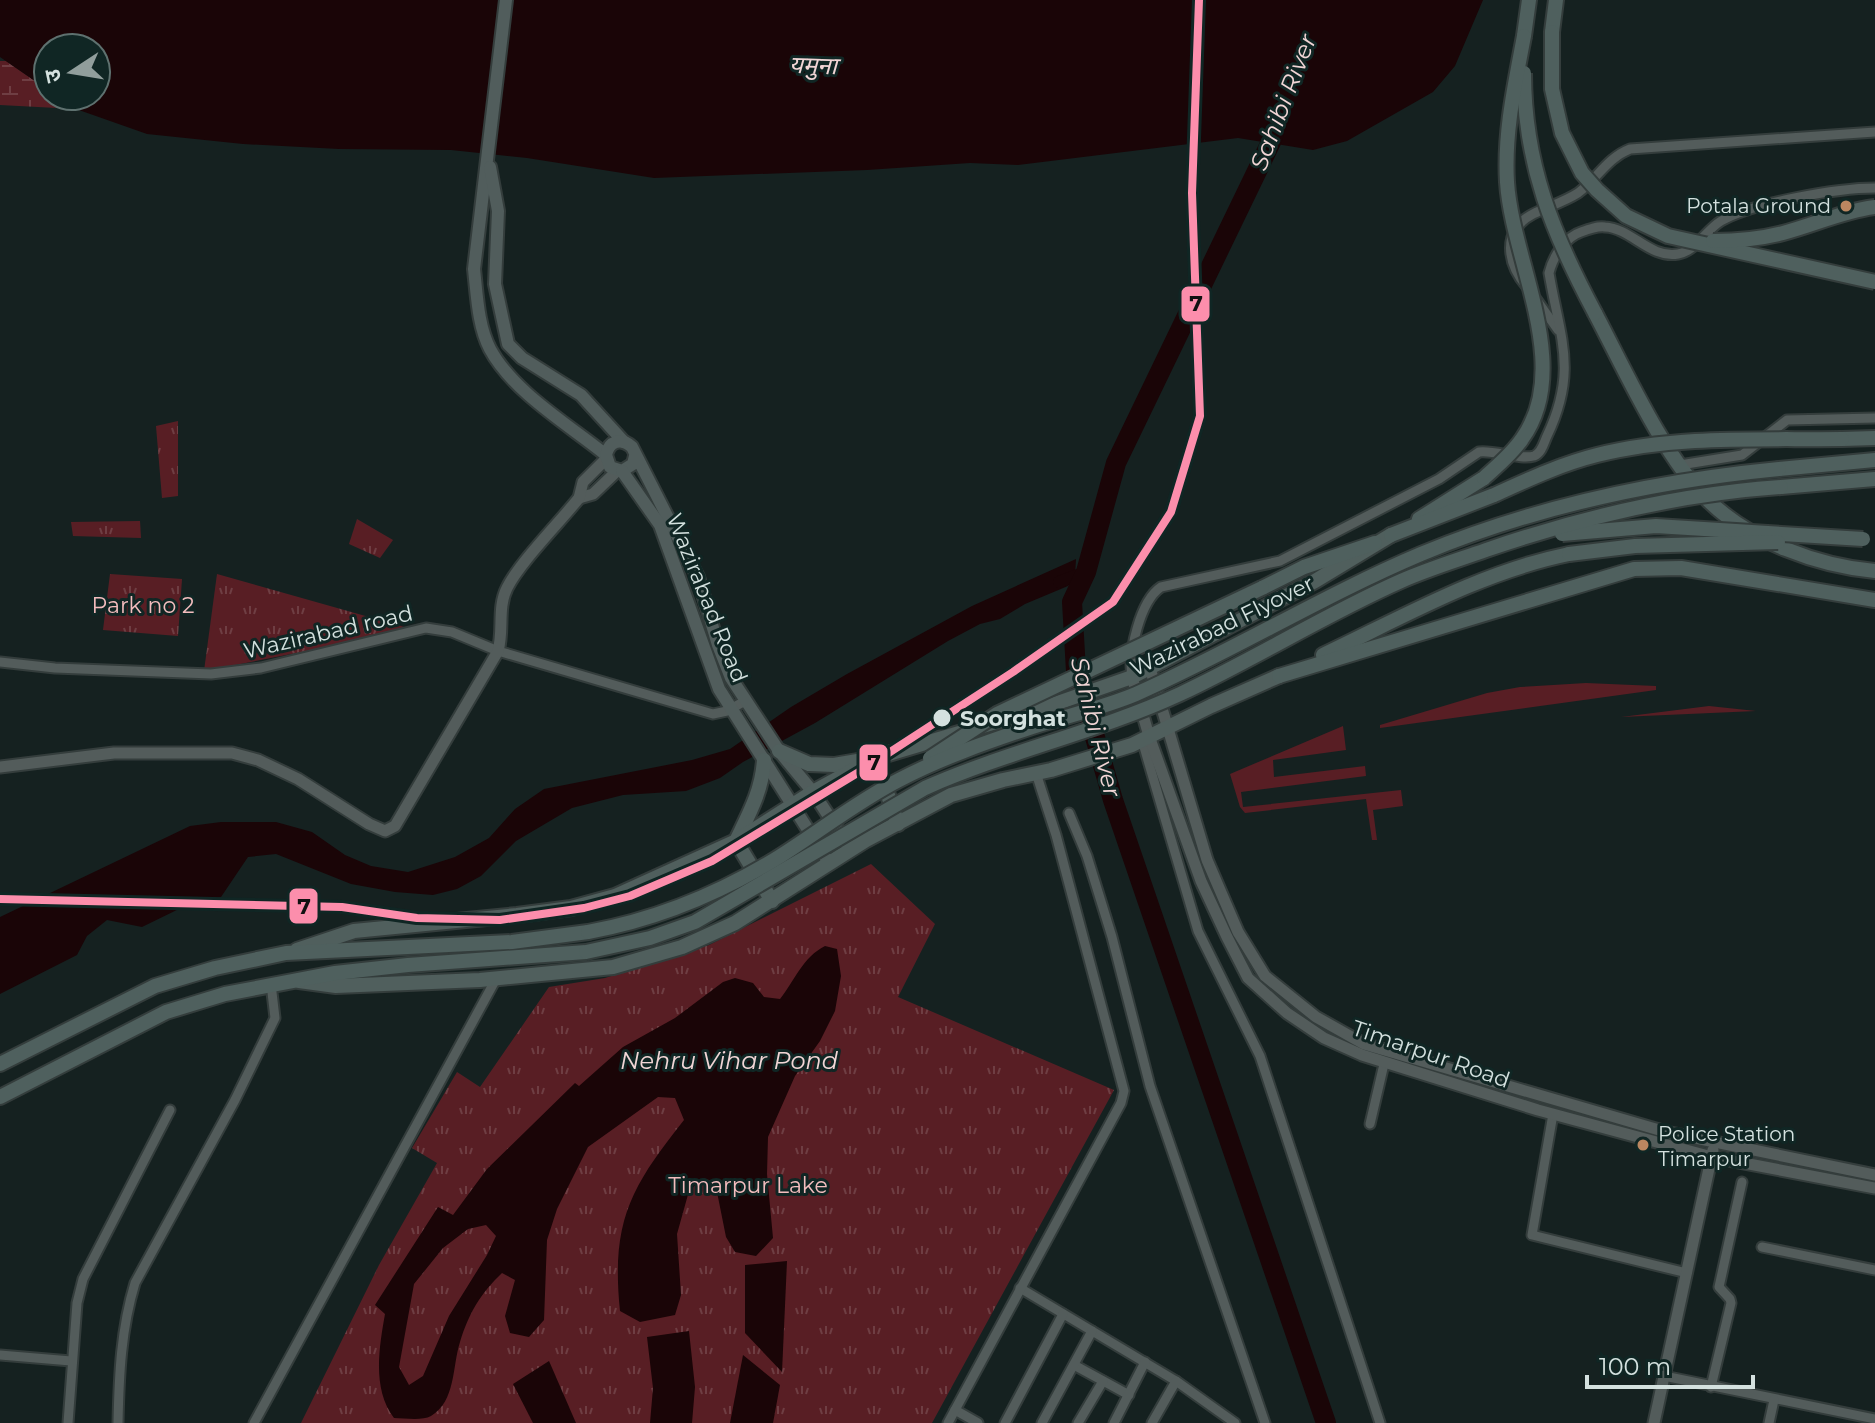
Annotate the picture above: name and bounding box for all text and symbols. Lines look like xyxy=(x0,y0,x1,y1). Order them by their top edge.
water label: Sahibi River xyxy=(1244,29,1323,174)
north arrow xyxy=(32,32,112,112)
water label: यमुना xyxy=(789,50,842,81)
text: उ xyxy=(38,66,67,85)
place label: Potala Ground xyxy=(1686,194,1831,218)
marker: Potala Ground xyxy=(1838,198,1854,214)
line badge: 7 xyxy=(1180,285,1211,323)
text: 7 xyxy=(1189,290,1203,317)
street label: Wazirabad Road xyxy=(661,509,753,687)
street label: Wazirabad Flyover xyxy=(1126,570,1318,682)
park label: Park no 2 xyxy=(92,592,194,619)
street label: Wazirabad road xyxy=(241,599,415,665)
water label: Sahibi River xyxy=(1065,654,1128,801)
place label: Soorghat xyxy=(960,705,1066,732)
marker: Soorghat xyxy=(931,707,953,729)
line badge: 7 xyxy=(858,743,889,782)
text: 7 xyxy=(867,749,881,776)
line badge: 7 xyxy=(288,887,319,925)
text: 7 xyxy=(297,893,311,920)
street label: Timarpur Road xyxy=(1348,1014,1514,1094)
water label: Nehru Vihar Pond xyxy=(620,1046,839,1075)
place label: Police Station Timarpur xyxy=(1658,1122,1795,1171)
marker: Police Station Timarpur xyxy=(1635,1137,1651,1153)
park label: Timarpur Lake xyxy=(668,1172,828,1199)
scale bar xyxy=(1587,1339,1753,1389)
text: 100 m xyxy=(1599,1352,1671,1381)

